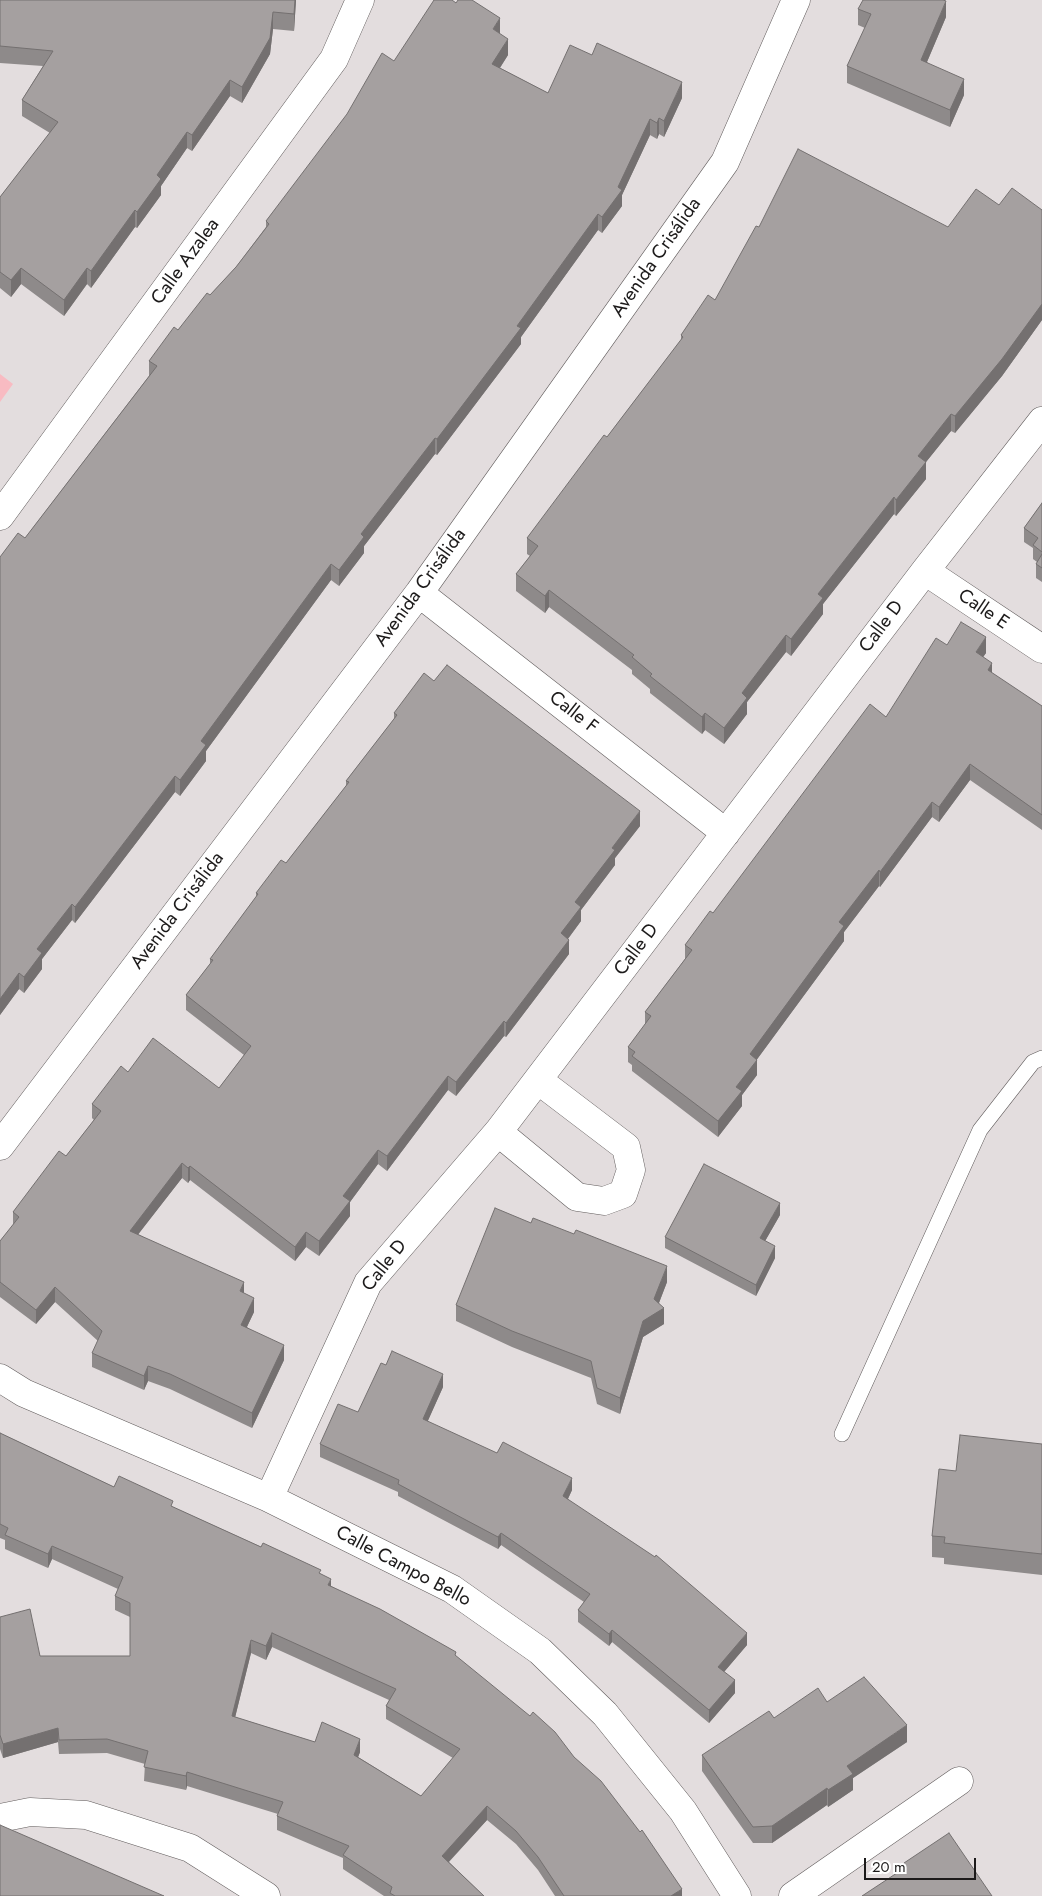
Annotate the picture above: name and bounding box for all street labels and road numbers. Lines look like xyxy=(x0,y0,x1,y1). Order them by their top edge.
street label: Avenida Crisálida xyxy=(607,194,707,322)
street label: Calle Azalea xyxy=(147,214,225,310)
street label: Avenida Crisálida xyxy=(370,524,472,652)
street label: Calle E xyxy=(953,585,1013,635)
street label: Calle D xyxy=(855,596,909,658)
street label: Calle F xyxy=(544,687,602,739)
street label: Avenida Crisálida xyxy=(127,848,229,974)
street label: Calle D xyxy=(610,919,664,981)
street label: Calle D xyxy=(358,1236,412,1296)
street label: Calle Campo Bello xyxy=(332,1522,474,1612)

